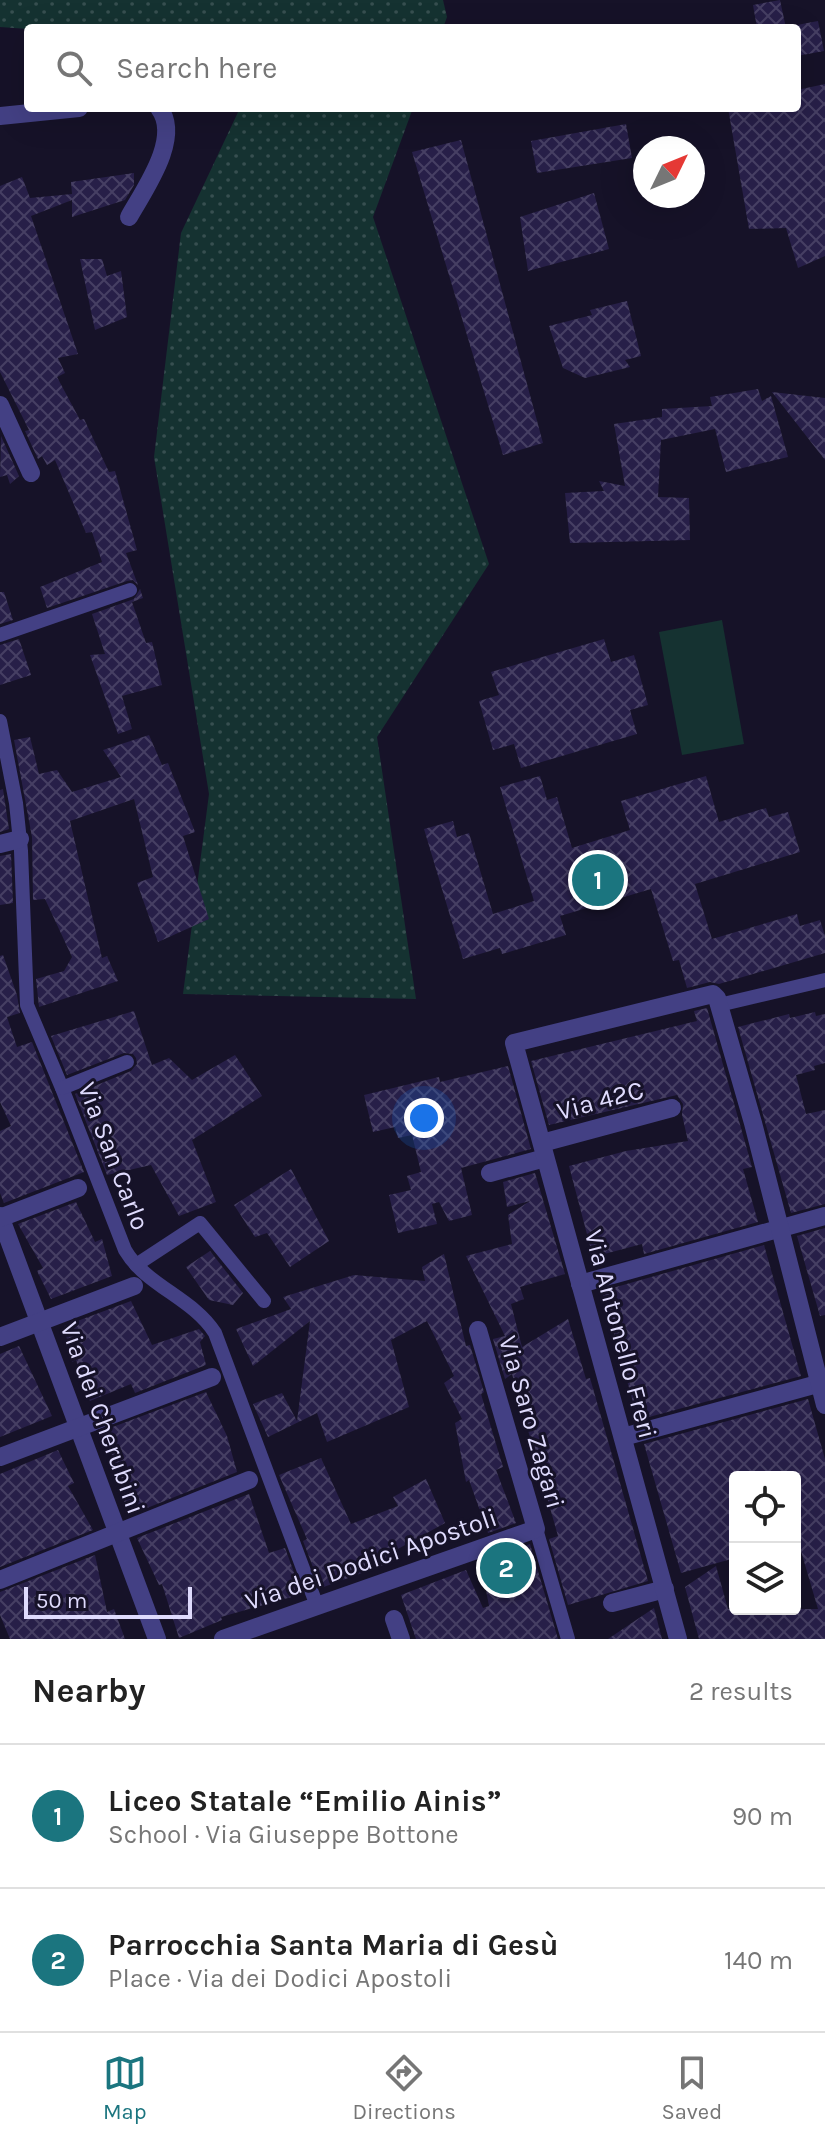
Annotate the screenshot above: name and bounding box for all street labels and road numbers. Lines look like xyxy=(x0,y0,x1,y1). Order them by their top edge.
street label: Via 42C xyxy=(553,1074,647,1127)
street label: Via San Carlo xyxy=(71,1078,156,1235)
street label: Via Antonello Freri xyxy=(578,1226,663,1442)
street label: Via dei Cherubini xyxy=(53,1318,152,1519)
street label: Via Saro Zagari xyxy=(492,1332,571,1512)
street label: Via dei Dodici Apostoli xyxy=(241,1502,501,1617)

